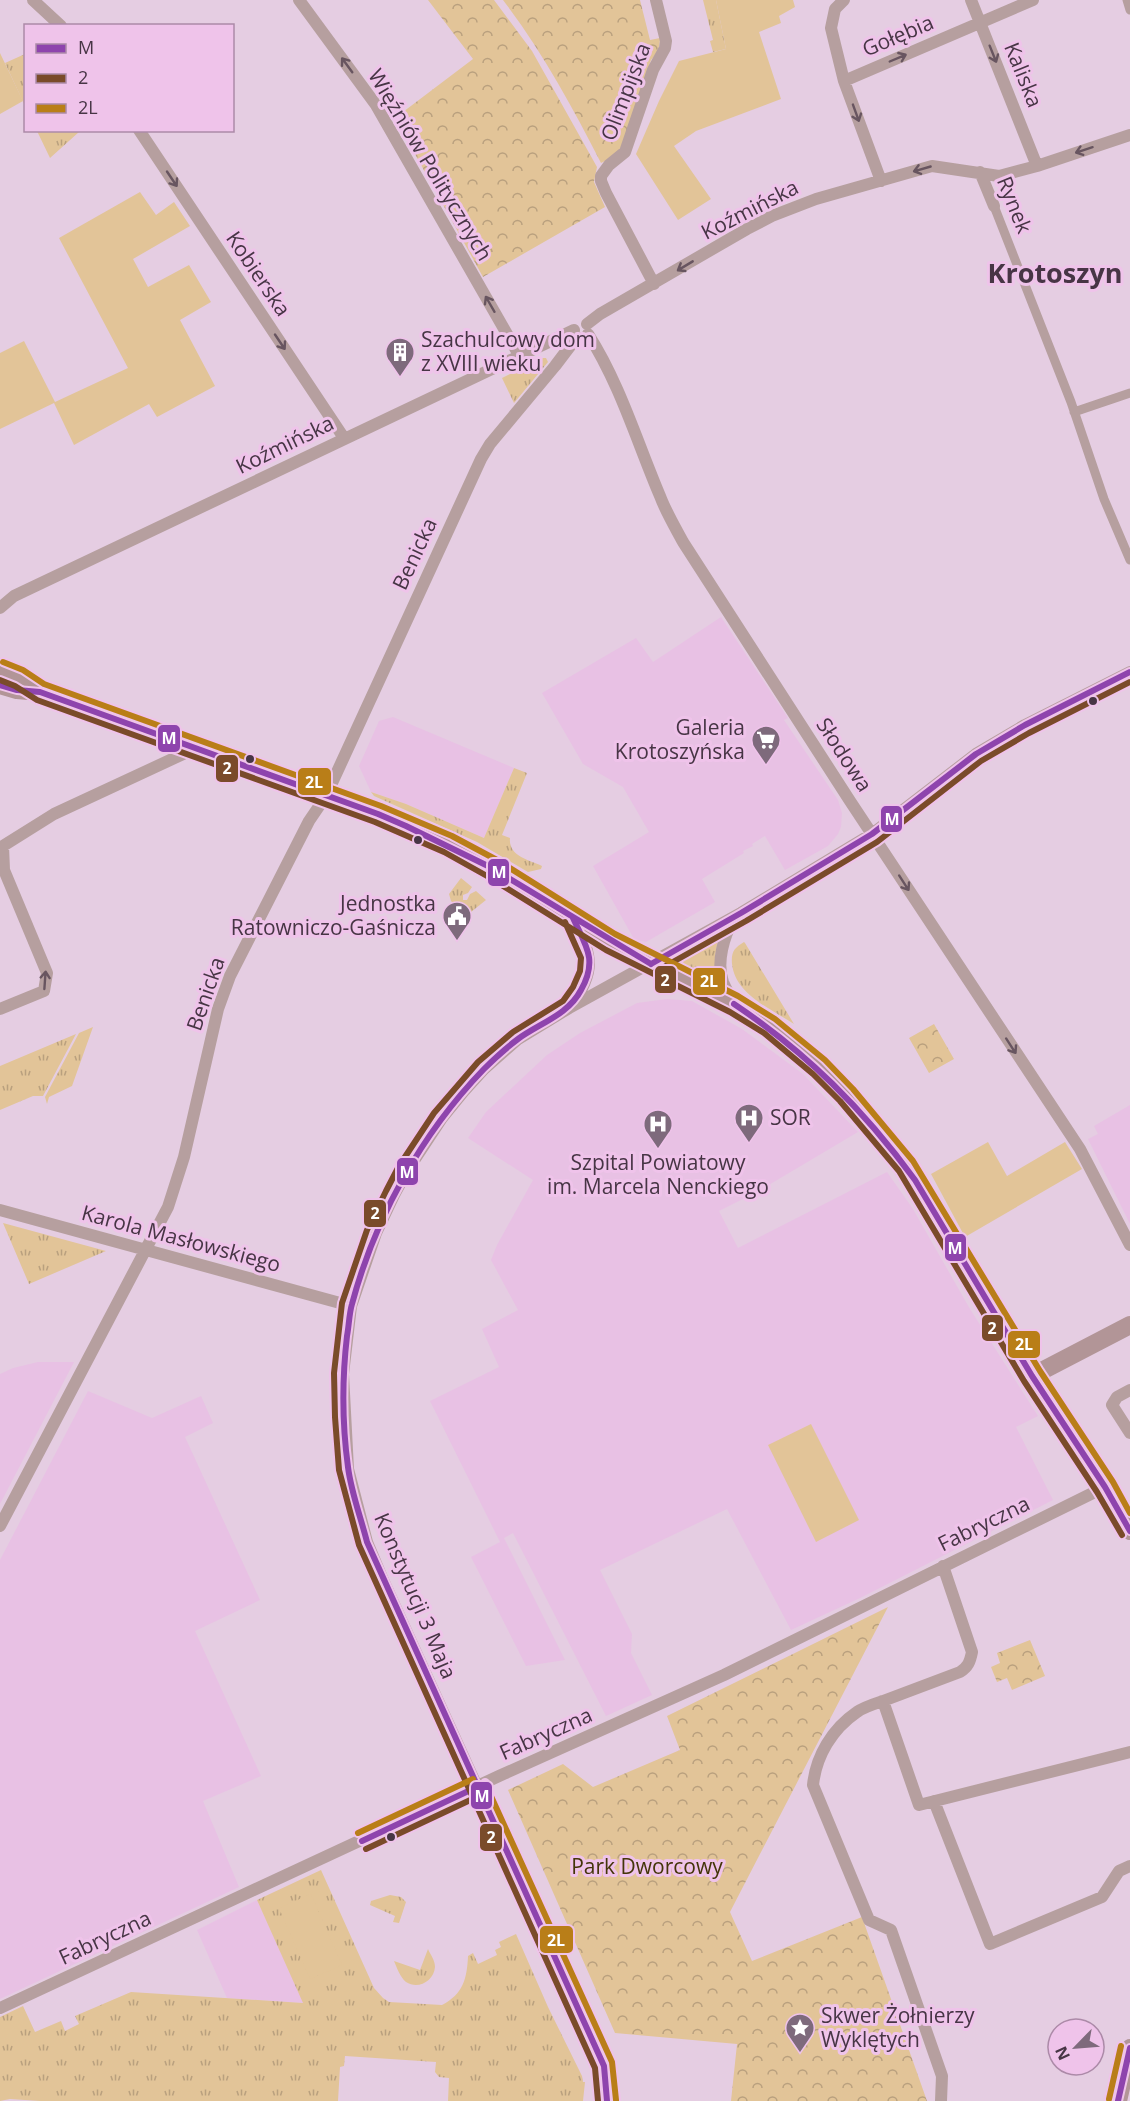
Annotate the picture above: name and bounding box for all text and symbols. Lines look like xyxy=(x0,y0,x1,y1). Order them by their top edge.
street label: Gołębia xyxy=(858,8,938,63)
legend xyxy=(24,24,234,132)
text: M xyxy=(78,35,94,59)
street label: Kaliska xyxy=(998,38,1050,111)
street label: Olimpijska xyxy=(594,39,657,145)
one-way arrow xyxy=(988,45,999,63)
one-way arrow xyxy=(889,52,907,63)
one-way arrow xyxy=(341,57,353,73)
street label: Więźniów Politycznych xyxy=(362,63,499,266)
text: 2 xyxy=(78,65,88,89)
text: 2L xyxy=(78,95,98,119)
one-way arrow xyxy=(852,103,863,122)
one-way arrow xyxy=(1075,145,1094,156)
one-way arrow xyxy=(913,164,932,175)
one-way arrow xyxy=(166,171,178,187)
street label: Rynek xyxy=(991,172,1039,237)
street label: Koźmińska xyxy=(696,173,803,246)
street label: Kobierska xyxy=(220,226,297,321)
district label: Krotoszyn xyxy=(987,254,1123,291)
one-way arrow xyxy=(677,261,694,273)
one-way arrow xyxy=(483,296,495,313)
place label: Szachulcowy dom z XVIII wieku xyxy=(421,325,595,377)
one-way arrow xyxy=(274,333,286,349)
building icon: Szachulcowy dom z XVIII wieku xyxy=(384,336,416,378)
street label: Koźmińska xyxy=(231,408,338,480)
street label: Benicka xyxy=(385,513,443,594)
unlabelled marker xyxy=(1087,695,1099,707)
street label: Słodowa xyxy=(811,712,879,797)
place label: Galeria Krotoszyńska xyxy=(615,713,745,765)
line badge: M xyxy=(157,724,181,753)
supermarket icon: Galeria Krotoszyńska xyxy=(750,724,782,766)
text: M xyxy=(161,727,177,749)
unlabelled marker xyxy=(244,753,256,765)
line badge: 2 xyxy=(215,754,239,783)
text: 2 xyxy=(222,757,232,779)
line badge: 2L xyxy=(297,767,332,796)
text: 2L xyxy=(305,771,323,793)
line badge: M xyxy=(880,805,903,833)
text: M xyxy=(884,808,900,830)
unlabelled marker xyxy=(412,834,424,846)
line badge: M xyxy=(487,858,510,887)
text: M xyxy=(491,861,507,883)
one-way arrow xyxy=(898,874,910,891)
place label: Jednostka Ratowniczo-Gaśnicza xyxy=(231,889,436,941)
public building icon: Jednostka Ratowniczo-Gaśnicza xyxy=(441,900,473,942)
street label: Benicka xyxy=(179,953,231,1034)
line badge: 2 xyxy=(654,965,677,994)
line badge: 2L xyxy=(692,967,726,996)
text: 2 xyxy=(660,969,670,991)
text: 2L xyxy=(700,970,718,992)
one-way arrow xyxy=(40,971,51,991)
one-way arrow xyxy=(1005,1037,1018,1054)
hospital icon: SOR xyxy=(733,1102,765,1144)
place label: SOR xyxy=(770,1103,811,1131)
hospital icon: Szpital Powiatowy im. Marcela Nenckiego xyxy=(642,1108,674,1150)
place label: Szpital Powiatowy im. Marcela Nenckiego xyxy=(547,1148,769,1200)
line badge: M xyxy=(396,1157,419,1186)
text: M xyxy=(399,1161,415,1183)
street label: Karola Masłowskiego xyxy=(79,1198,284,1278)
line badge: 2 xyxy=(363,1199,387,1228)
text: 2 xyxy=(370,1202,380,1224)
line badge: M xyxy=(944,1233,967,1262)
text: M xyxy=(947,1237,963,1259)
line badge: 2 xyxy=(981,1314,1004,1342)
text: 2 xyxy=(987,1317,997,1339)
line badge: 2L xyxy=(1007,1330,1041,1359)
text: 2L xyxy=(1015,1333,1033,1355)
street label: Fabryczna xyxy=(933,1489,1034,1557)
street label: Konstytucji 3 Maja xyxy=(368,1508,464,1683)
street label: Fabryczna xyxy=(495,1700,596,1766)
line badge: M xyxy=(470,1781,493,1810)
text: M xyxy=(474,1785,490,1807)
line badge: 2 xyxy=(479,1823,503,1852)
text: 2 xyxy=(486,1826,496,1848)
unlabelled marker xyxy=(385,1831,397,1843)
park label: Park Dworcowy xyxy=(571,1852,723,1880)
street label: Fabryczna xyxy=(54,1904,155,1971)
line badge: 2L xyxy=(539,1925,574,1954)
text: 2L xyxy=(547,1929,565,1951)
place label: Skwer Żołnierzy Wyklętych xyxy=(821,2001,975,2053)
place icon: Skwer Żołnierzy Wyklętych xyxy=(784,2012,816,2054)
north arrow xyxy=(1046,2017,1106,2077)
text: N xyxy=(1050,2043,1075,2064)

